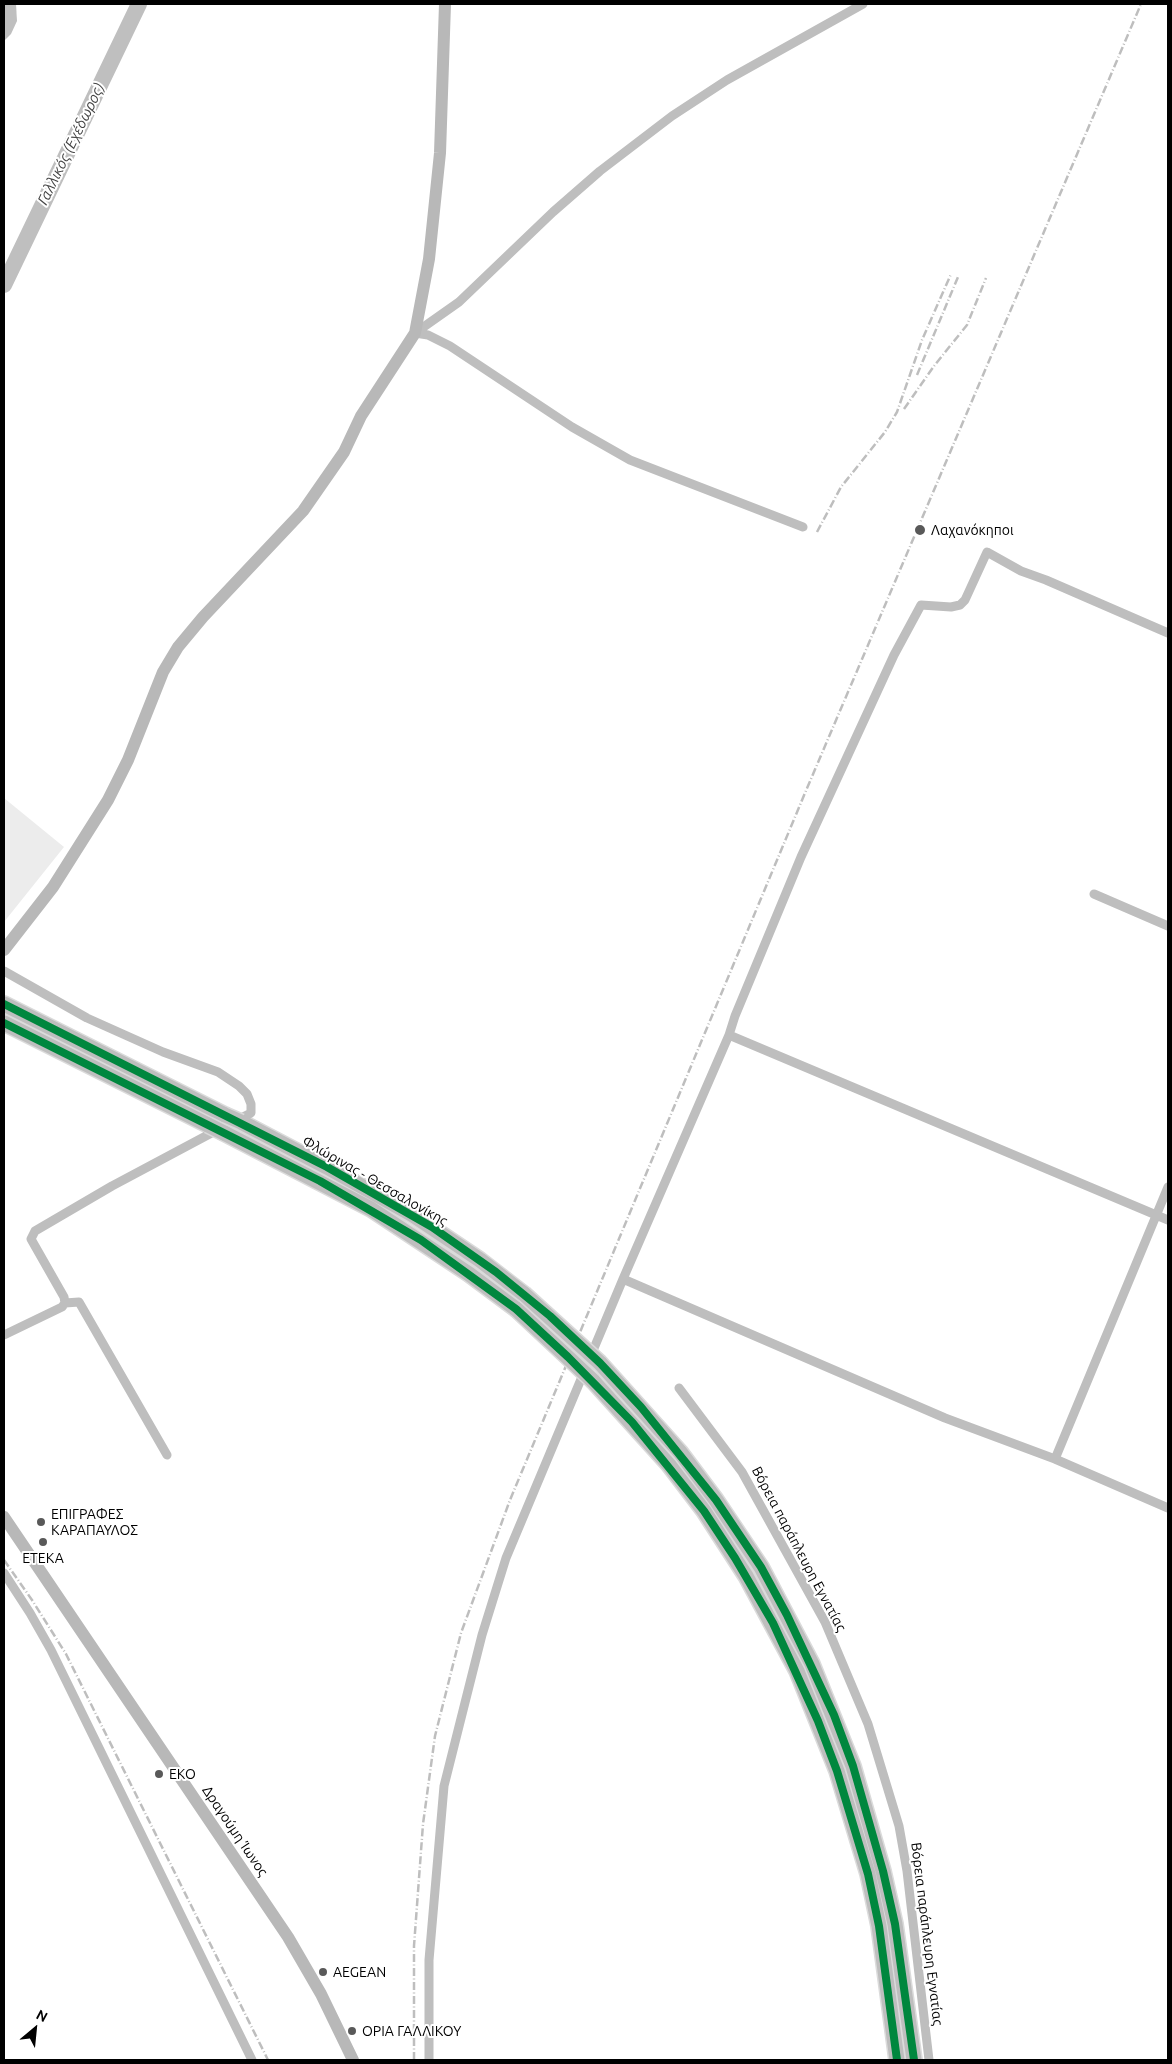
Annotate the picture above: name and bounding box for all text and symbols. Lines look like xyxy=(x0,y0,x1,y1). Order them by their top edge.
water label: Γαλλικός (Εχέδωρος) xyxy=(34,80,108,208)
place label: Λαχανόκηποι xyxy=(931,522,1014,538)
marker: Λαχανόκηποι xyxy=(913,523,927,537)
street label: Φλώρινας - Θεσσαλονίκης xyxy=(299,1133,451,1229)
street label: Βόρεια παράπλευρη Εγνατίας xyxy=(748,1464,850,1634)
place label: ΕΠΙΓΡΑΦΕΣ ΚΑΡΑΠΑΥΛΟΣ xyxy=(51,1506,138,1538)
marker: ΕΠΙΓΡΑΦΕΣ ΚΑΡΑΠΑΥΛΟΣ xyxy=(35,1516,47,1528)
marker: ΕΤΕΚΑ xyxy=(37,1536,49,1548)
place label: ΕΤΕΚΑ xyxy=(22,1550,64,1566)
place label: EKO xyxy=(169,1766,196,1782)
marker: EKO xyxy=(153,1768,165,1780)
street label: Δραγούμη Ίωνος xyxy=(199,1783,271,1879)
street label: Βόρεια παράπλευρη Εγνατίας xyxy=(907,1841,947,2027)
place label: AEGEAN xyxy=(333,1964,386,1980)
marker: AEGEAN xyxy=(317,1966,329,1978)
north arrow xyxy=(10,2004,60,2054)
text: N xyxy=(34,2006,50,2025)
place label: ΟΡΙΑ ΓΑΛΛΙΚΟΥ xyxy=(362,2023,461,2039)
marker: ΟΡΙΑ ΓΑΛΛΙΚΟΥ xyxy=(346,2025,358,2037)

